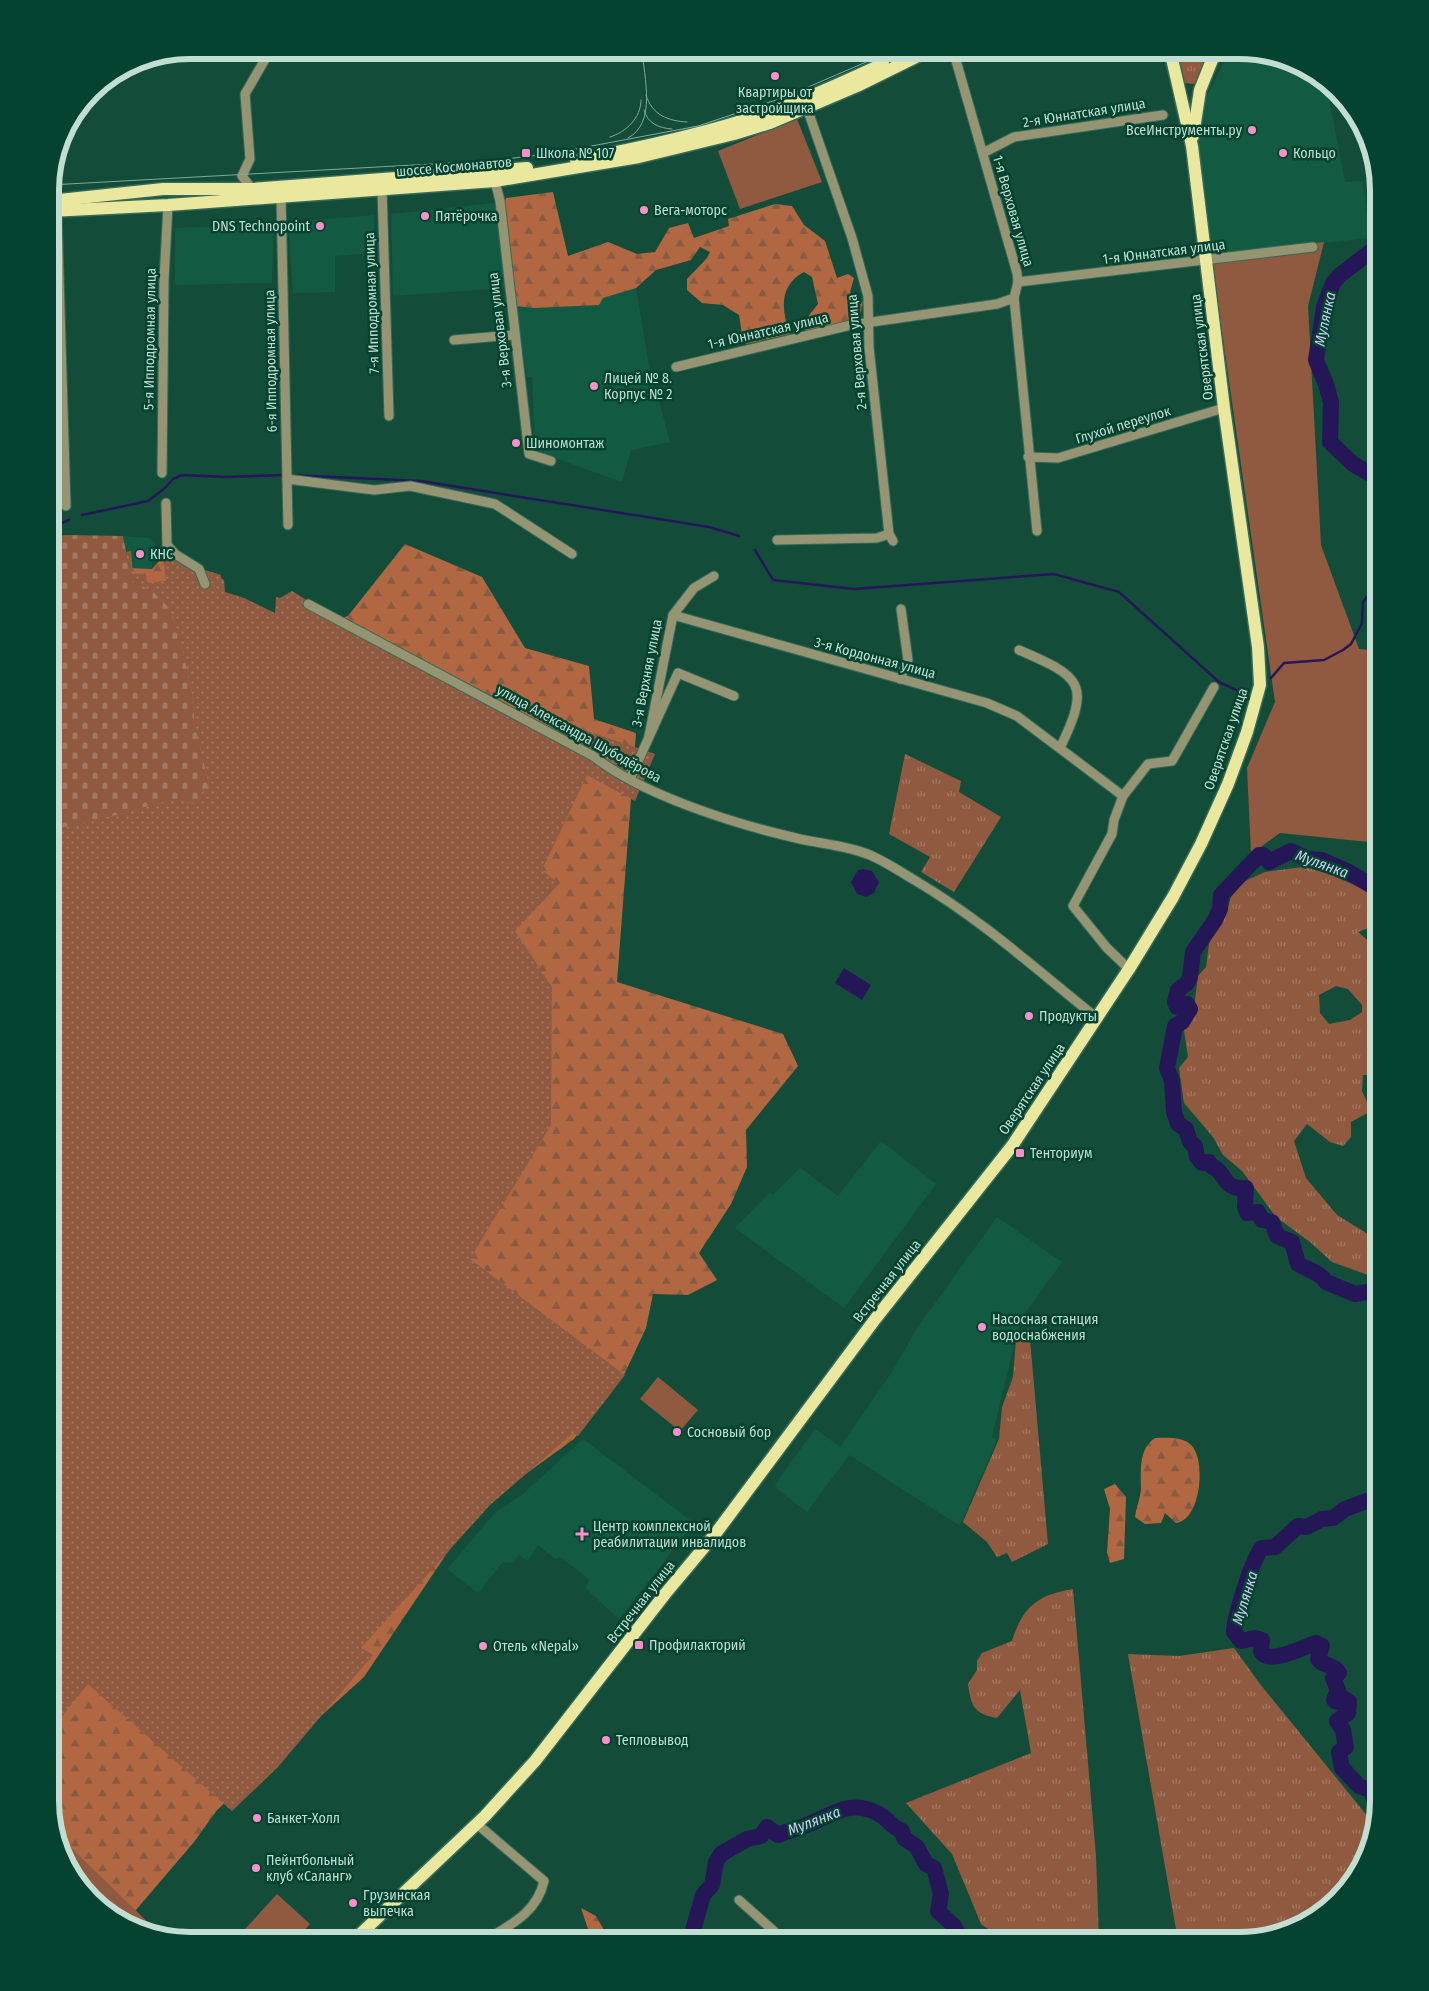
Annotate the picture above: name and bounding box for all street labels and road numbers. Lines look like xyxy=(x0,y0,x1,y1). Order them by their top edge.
street label: 2-я Юннатская улица xyxy=(1021,95,1147,131)
street label: шоссе Космонавтов xyxy=(395,153,513,181)
street label: 1-я Верховая улица xyxy=(989,153,1037,269)
street label: 7-я Ипподромная улица xyxy=(361,232,383,374)
street label: 1-я Юннатская улица xyxy=(1102,236,1226,268)
street label: 5-я Ипподромная улица xyxy=(140,268,160,410)
street label: 3-я Верховая улица xyxy=(484,271,515,389)
street label: 6-я Ипподромная улица xyxy=(261,289,281,433)
street label: 2-я Верховая улица xyxy=(843,293,871,410)
street label: Оверятская улица xyxy=(1187,293,1217,401)
street label: 1-я Юннатская улица xyxy=(706,309,830,353)
street label: Глухой переулок xyxy=(1073,402,1173,448)
street label: 3-я Верхняя улица xyxy=(628,618,666,728)
street label: 3-я Кордонная улица xyxy=(812,634,938,682)
street label: улица Александра Шубодёрова xyxy=(494,682,664,787)
street label: Оверятская улица xyxy=(1201,686,1251,792)
street label: Оверятская улица xyxy=(995,1040,1069,1138)
street label: Встречная улица xyxy=(849,1236,925,1326)
street label: Встречная улица xyxy=(603,1557,679,1647)

